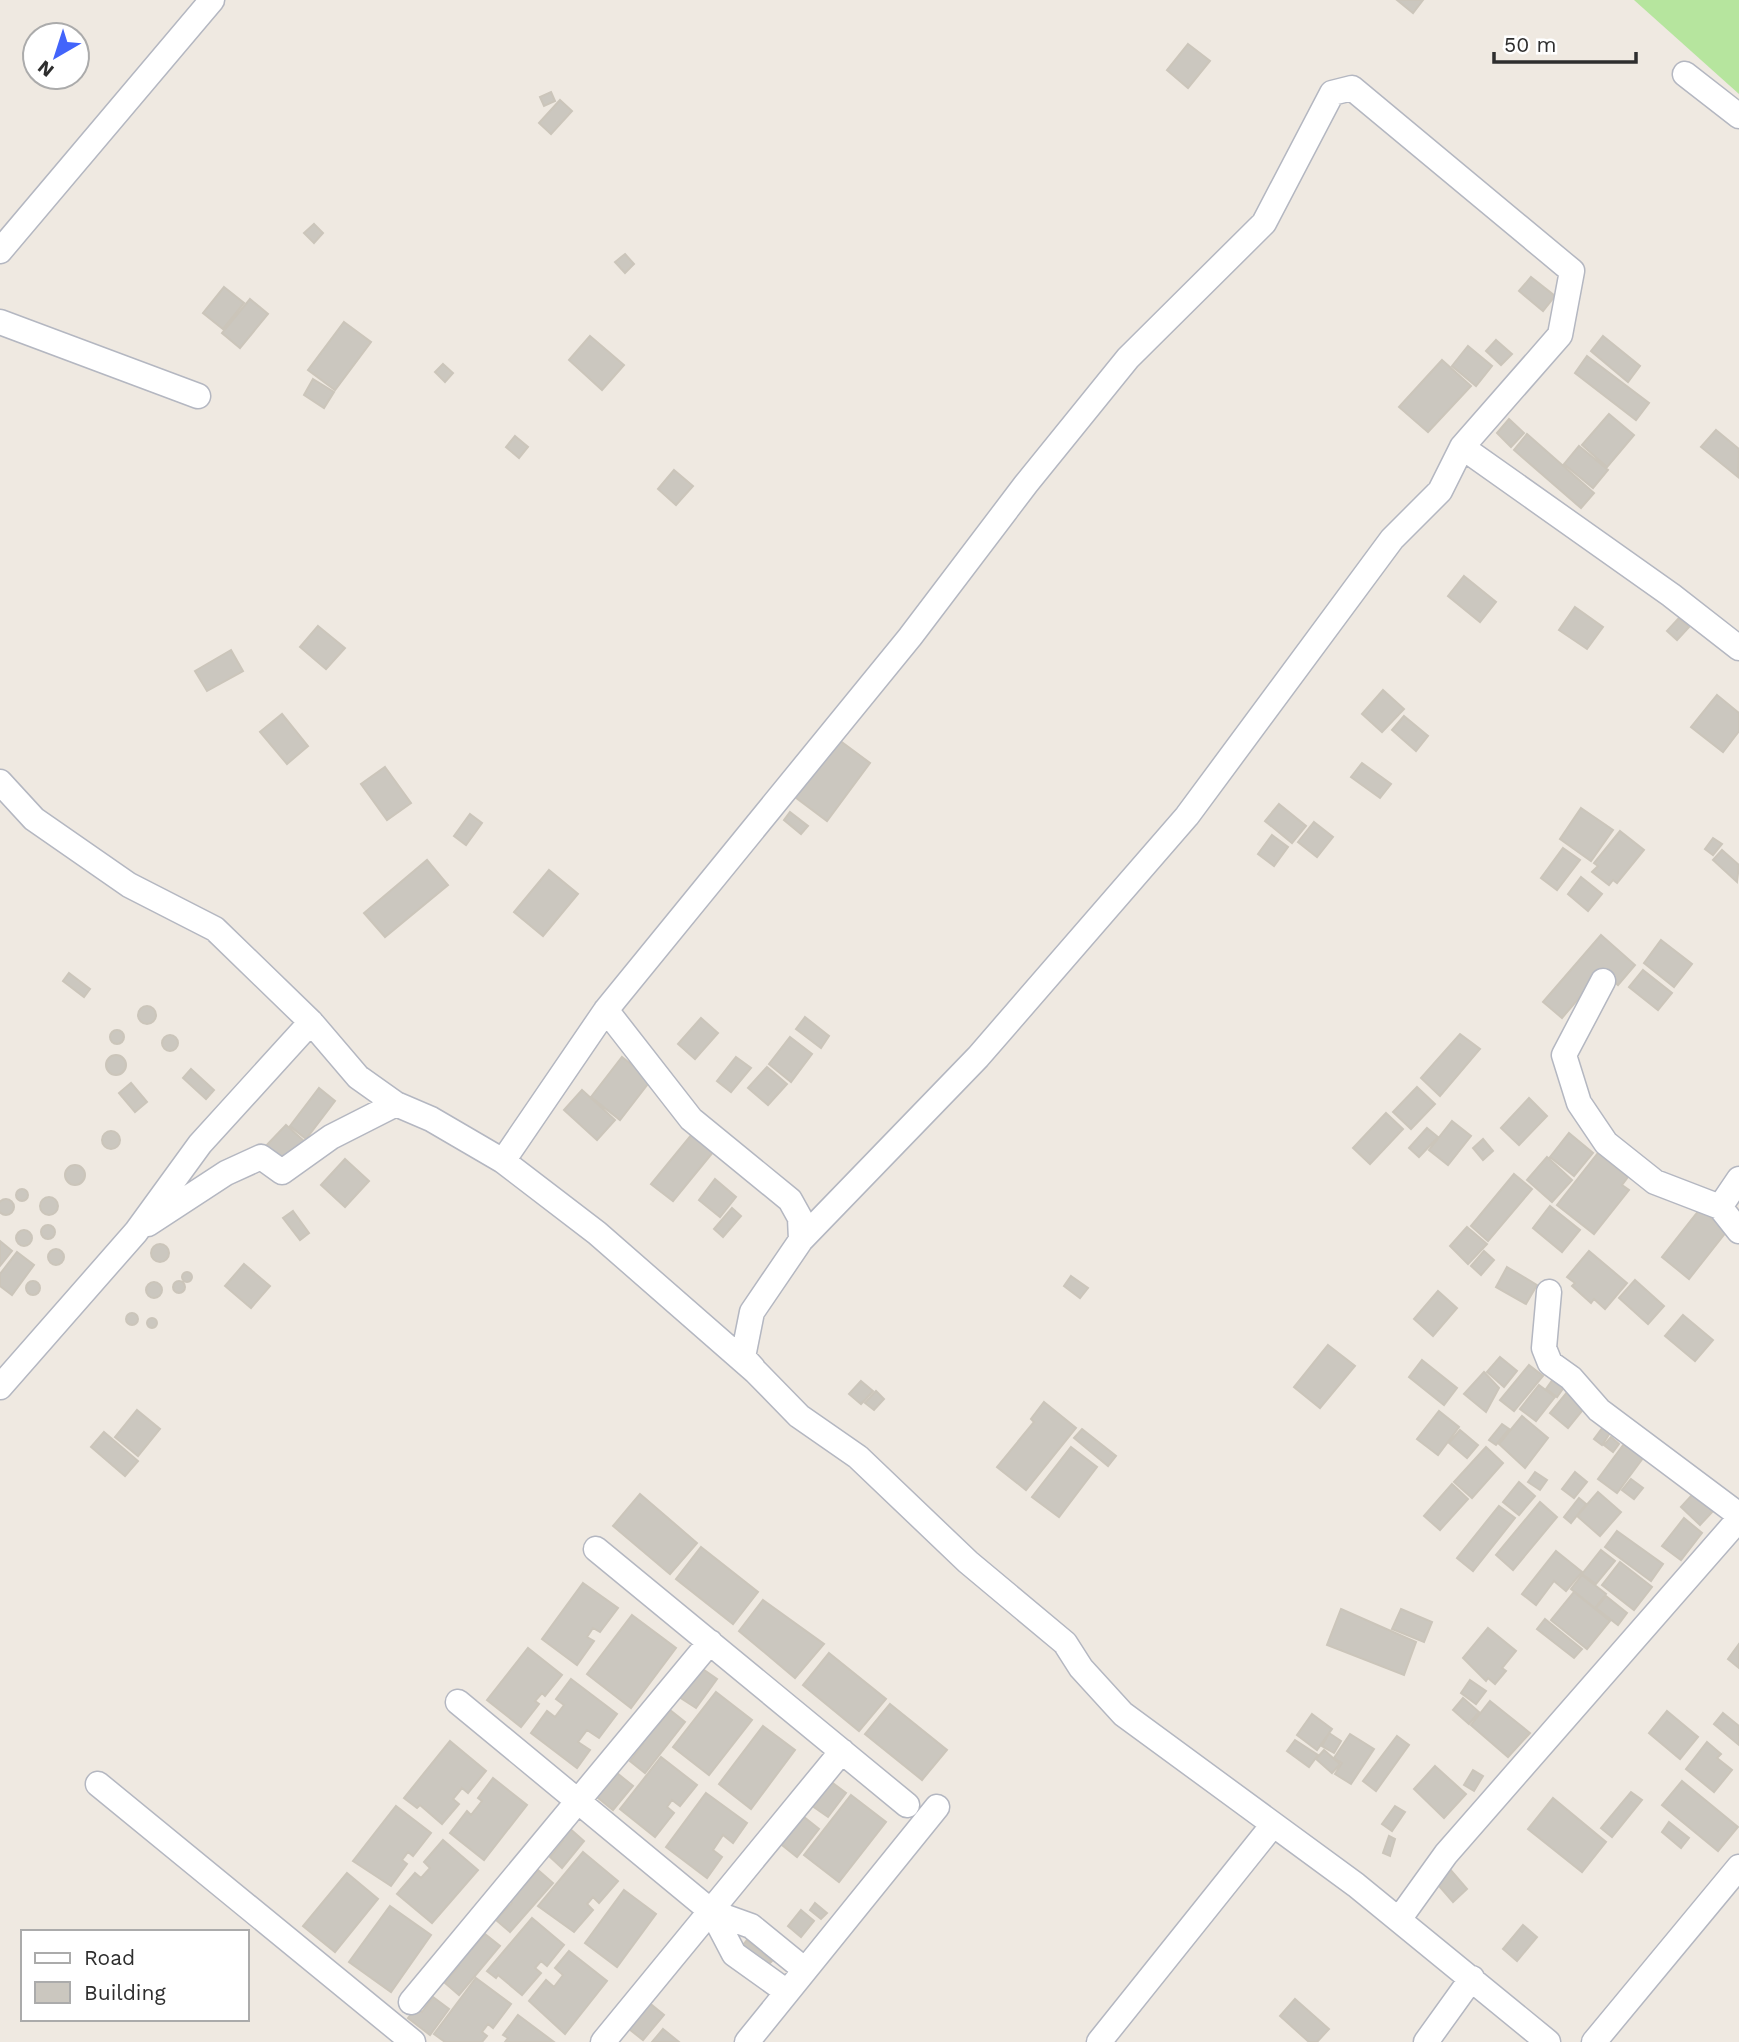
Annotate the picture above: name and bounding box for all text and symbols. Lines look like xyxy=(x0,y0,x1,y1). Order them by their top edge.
north arrow xyxy=(21,21,91,91)
scale bar xyxy=(1494,21,1636,65)
text: 50 m xyxy=(1504,32,1556,57)
text: N xyxy=(33,55,58,82)
legend xyxy=(21,1930,248,2021)
text: Road xyxy=(84,1945,135,1970)
text: Building xyxy=(84,1980,166,2005)

